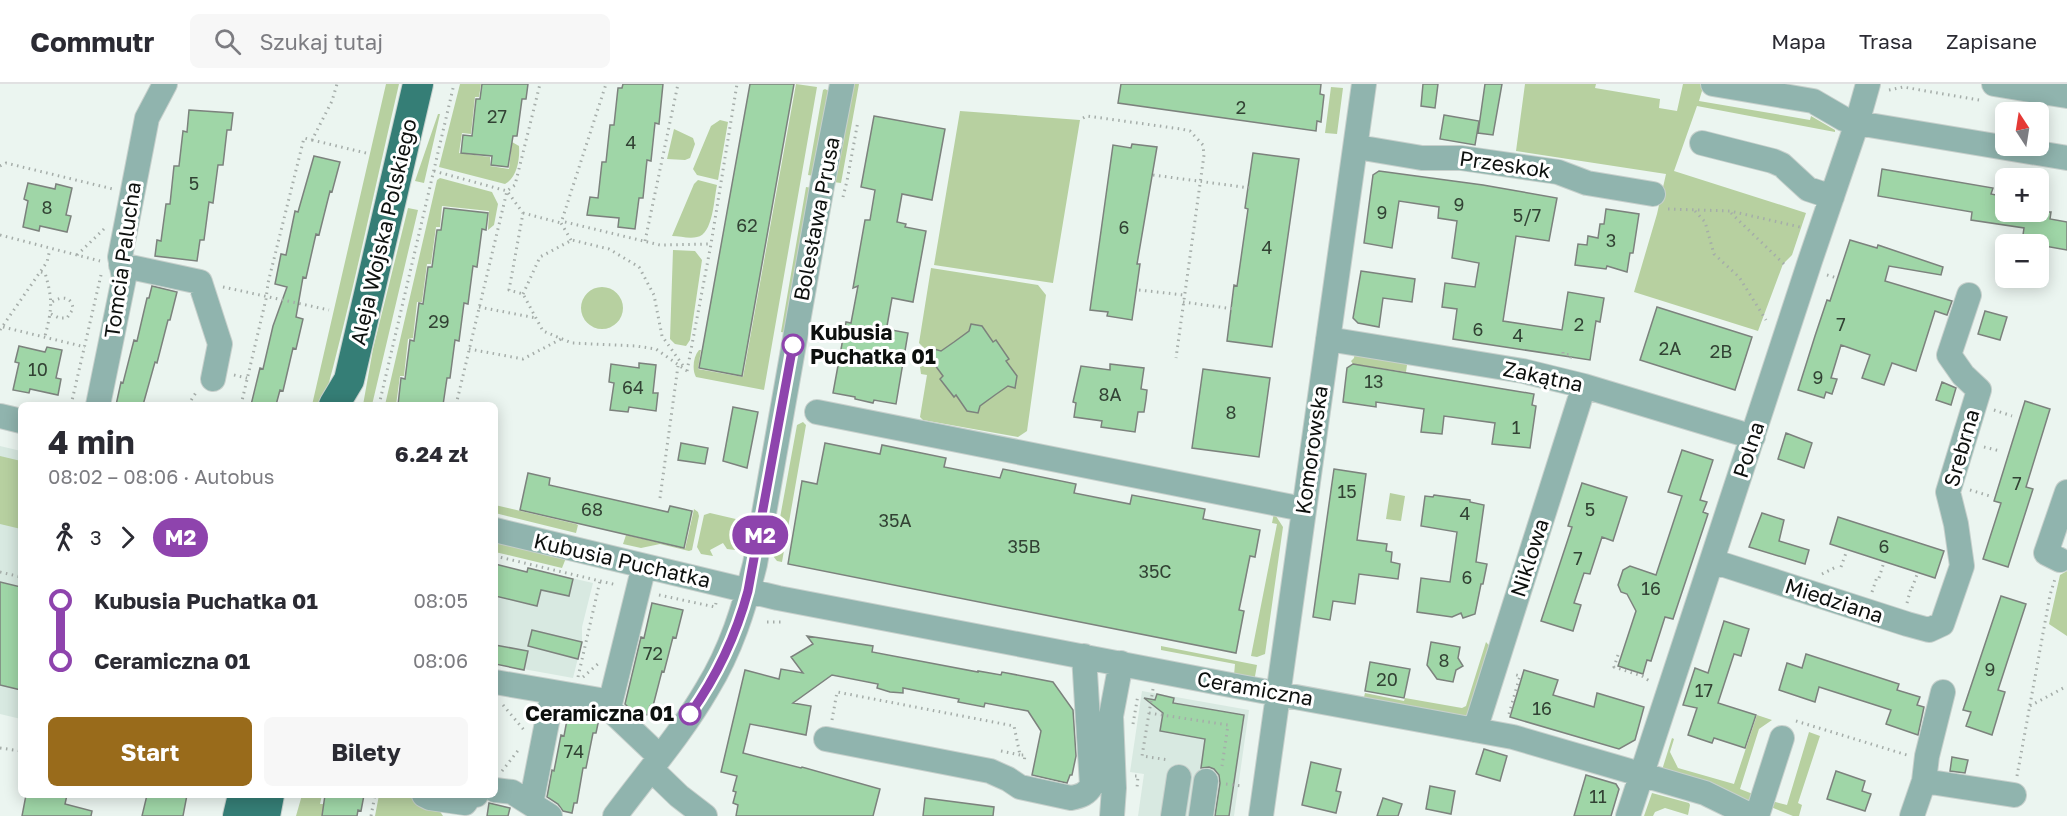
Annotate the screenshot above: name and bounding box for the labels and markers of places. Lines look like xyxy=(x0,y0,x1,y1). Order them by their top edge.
place label: Kubusia Puchatka 01 xyxy=(810,319,936,369)
marker: Kubusia Puchatka 01 xyxy=(782,334,804,356)
place label: Ceramiczna 01 xyxy=(525,700,674,726)
marker: Ceramiczna 01 xyxy=(679,703,701,725)

